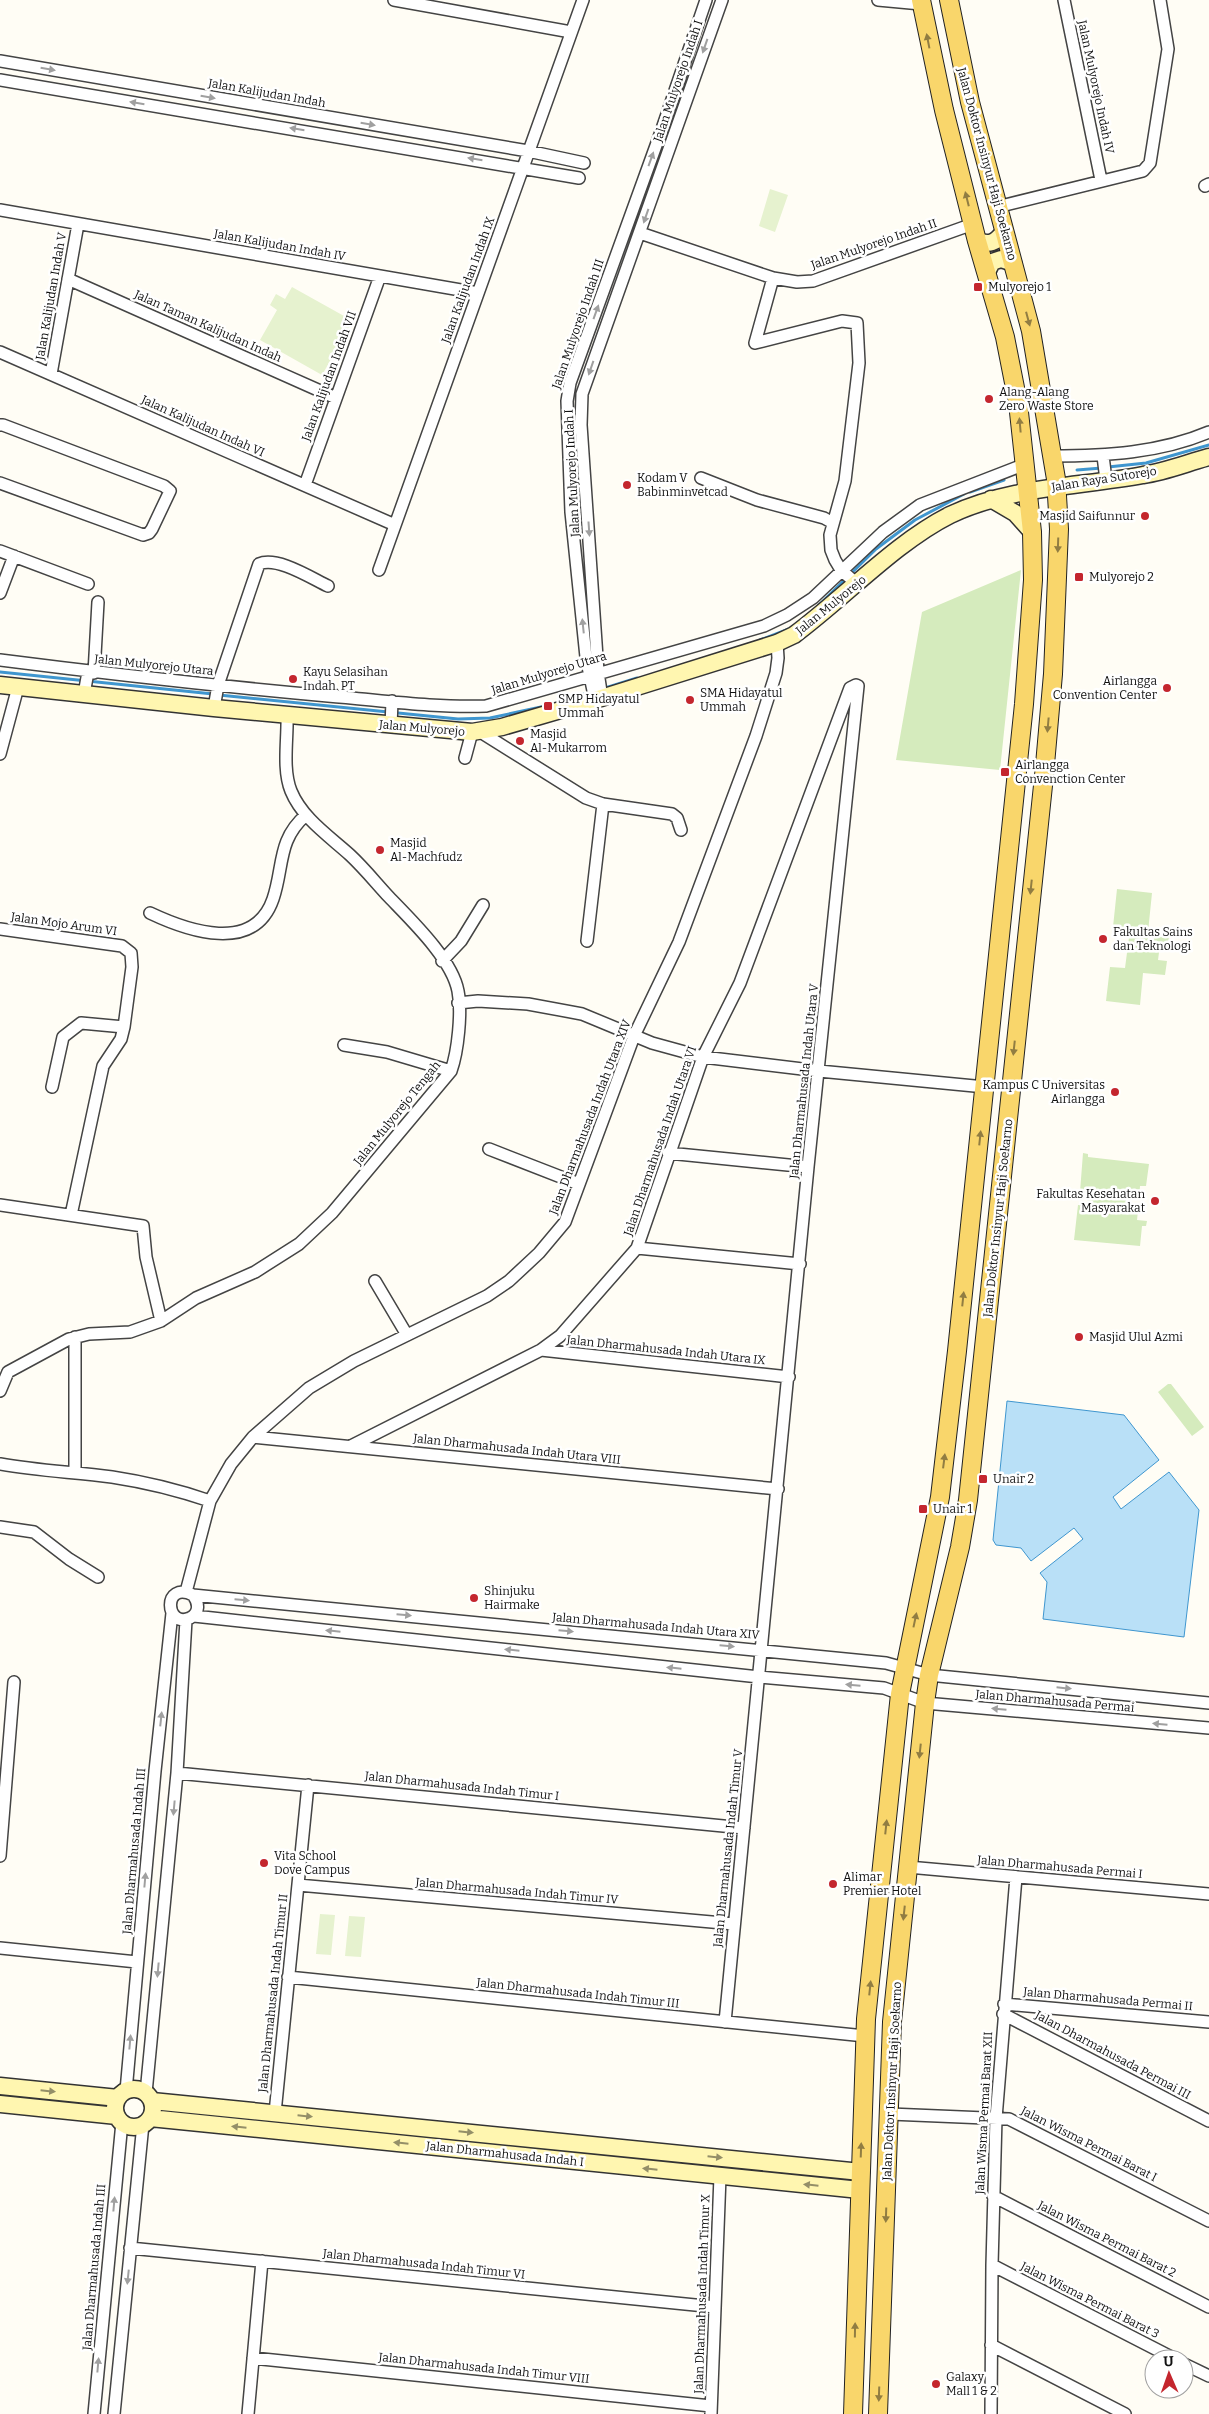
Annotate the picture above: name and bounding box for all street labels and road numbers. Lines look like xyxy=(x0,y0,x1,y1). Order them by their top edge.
street label: Jalan Mulyorejo Indah I xyxy=(650,18,705,145)
street label: Jalan Mulyorejo Indah IV xyxy=(1075,18,1117,156)
street label: Jalan Doktor Insinyur Haji Soekarno xyxy=(954,65,1020,262)
street label: Jalan Kalijudan Indah xyxy=(206,76,327,110)
street label: Jalan Kalijudan Indah IX xyxy=(438,214,498,346)
street label: Jalan Mulyorejo Indah II xyxy=(808,216,939,272)
street label: Jalan Kalijudan Indah IV xyxy=(212,226,348,264)
street label: Jalan Kalijudan Indah V xyxy=(33,230,69,362)
street label: Jalan Mulyorejo Indah III xyxy=(549,257,607,392)
street label: Jalan Taman Kalijudan Indah xyxy=(131,287,284,365)
street label: Jalan Kalijudan Indah VII xyxy=(299,309,359,444)
street label: Jalan Kalijudan Indah VI xyxy=(138,392,267,460)
street label: Jalan Mulyorejo Indah I xyxy=(562,409,582,538)
street label: Jalan Raya Sutorejo xyxy=(1049,464,1158,494)
street label: Jalan Mulyorejo xyxy=(792,572,869,638)
street label: Jalan Mulyorejo Utara xyxy=(489,649,609,697)
street label: Jalan Mulyorejo Utara xyxy=(93,652,215,678)
street label: Jalan Mulyorejo xyxy=(378,717,466,739)
street label: Jalan Mojo Arum VI xyxy=(9,909,118,938)
street label: Jalan Dharmahusada Indah Utara V xyxy=(787,982,821,1180)
street label: Jalan Dharmahusada Indah Utara XIV xyxy=(546,1017,634,1217)
street label: Jalan Dharmahusada Indah Utara VI xyxy=(621,1044,699,1239)
street label: Jalan Mulyorejo Tengah xyxy=(350,1058,444,1169)
street label: Jalan Doktor Insinyur Haji Soekarno xyxy=(981,1118,1015,1319)
street label: Jalan Dharmahusada Indah Utara IX xyxy=(565,1332,767,1367)
street label: Jalan Dharmahusada Indah Utara VIII xyxy=(412,1431,621,1467)
street label: Jalan Dharmahusada Indah Utara XIV xyxy=(551,1610,761,1642)
street label: Jalan Dharmahusada Permai xyxy=(974,1687,1135,1715)
street label: Jalan Dharmahusada Indah Timur V xyxy=(711,1747,745,1949)
street label: Jalan Dharmahusada Indah III xyxy=(120,1767,148,1936)
street label: Jalan Dharmahusada Indah Timur I xyxy=(363,1769,560,1803)
street label: Jalan Dharmahusada Permai I xyxy=(976,1853,1143,1881)
street label: Jalan Dharmahusada Indah Timur IV xyxy=(414,1875,620,1907)
street label: Jalan Dharmahusada Indah Timur II xyxy=(256,1893,290,2094)
street label: Jalan Dharmahusada Indah Timur III xyxy=(475,1975,680,2011)
street label: Jalan Doktor Insinyur Haji Soekarno xyxy=(880,1981,904,2182)
street label: Jalan Dharmahusada Permai II xyxy=(1022,1985,1193,2013)
street label: Jalan Dharmahusada Permai III xyxy=(1032,2007,1193,2102)
street label: Jalan Wisma Permai Barat XII xyxy=(973,2031,995,2196)
street label: Jalan Wisma Permai Barat I xyxy=(1018,2103,1159,2184)
street label: Jalan Dharmahusada Indah I xyxy=(425,2139,585,2169)
street label: Jalan Dharmahusada Indah III xyxy=(80,2183,108,2352)
street label: Jalan Dharmahusada Indah Timur X xyxy=(691,2193,712,2395)
street label: Jalan Wisma Permai Barat 2 xyxy=(1035,2198,1178,2280)
street label: Jalan Dharmahusada Indah Timur VI xyxy=(321,2246,526,2282)
street label: Jalan Wisma Permai Barat 3 xyxy=(1018,2258,1162,2341)
street label: Jalan Dharmahusada Indah Timur VIII xyxy=(377,2350,590,2386)

